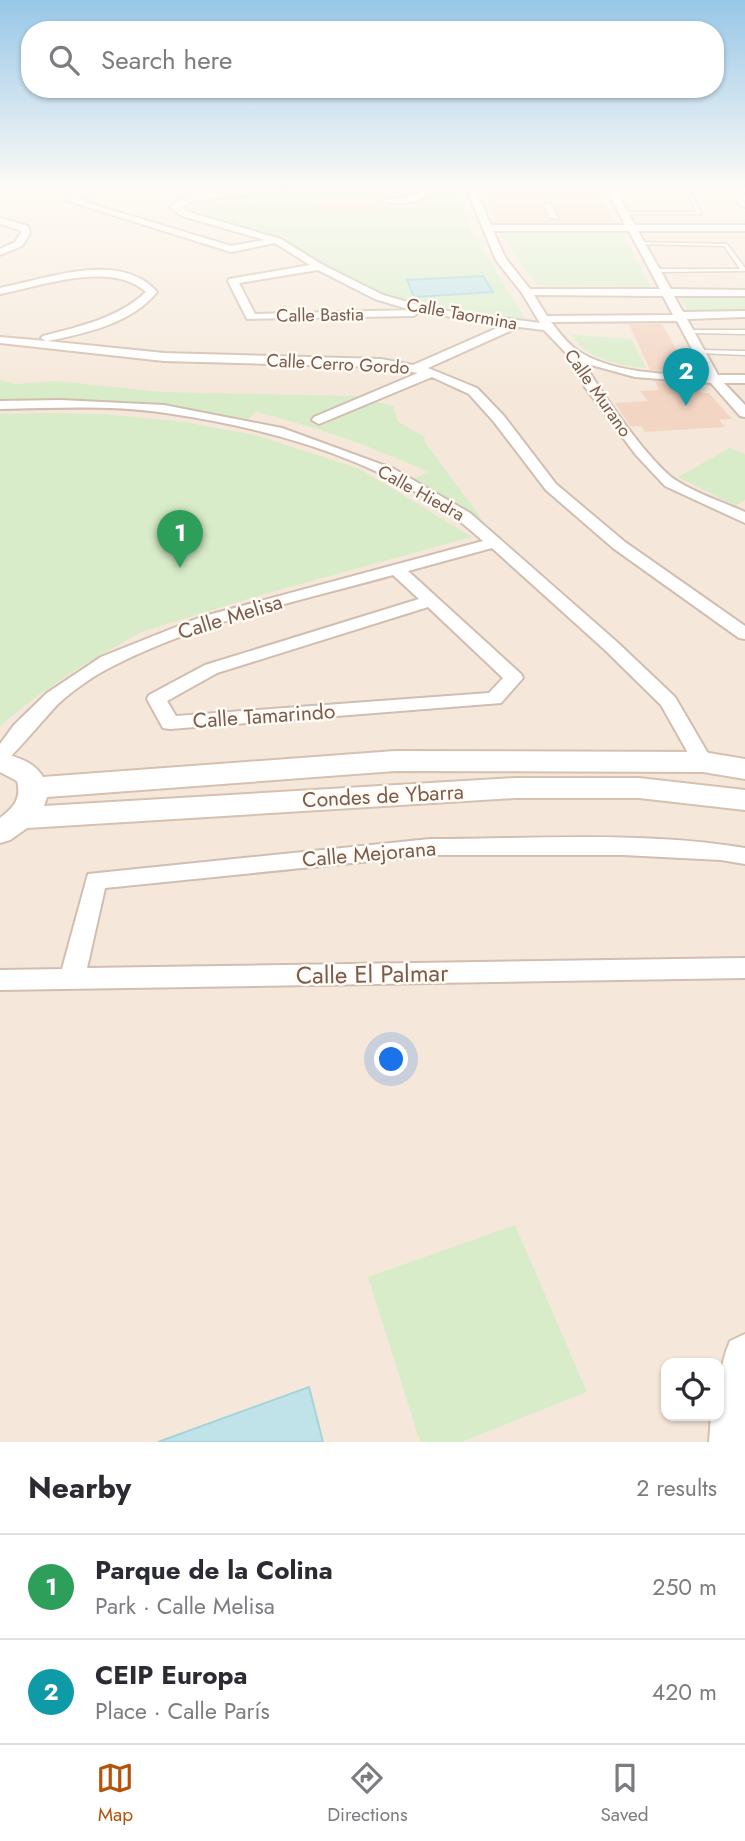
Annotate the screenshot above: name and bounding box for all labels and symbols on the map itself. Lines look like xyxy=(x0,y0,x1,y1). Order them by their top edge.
street label: Calle Taormina xyxy=(405,291,519,337)
street label: Calle Bastia xyxy=(276,301,364,329)
street label: Calle Murano xyxy=(558,344,638,442)
street label: Calle Cerro Gordo xyxy=(266,347,410,381)
pin: 2 xyxy=(663,348,709,406)
street label: Calle Hiedra xyxy=(373,458,469,528)
pin: 1 xyxy=(157,510,203,568)
street label: Calle Melisa xyxy=(174,587,286,647)
street label: Calle Tamarindo xyxy=(192,696,336,736)
street label: Condes de Ybarra xyxy=(301,777,465,815)
street label: Calle Mejorana xyxy=(301,833,437,875)
street label: Calle El Palmar xyxy=(295,955,449,993)
your location xyxy=(374,1042,408,1076)

